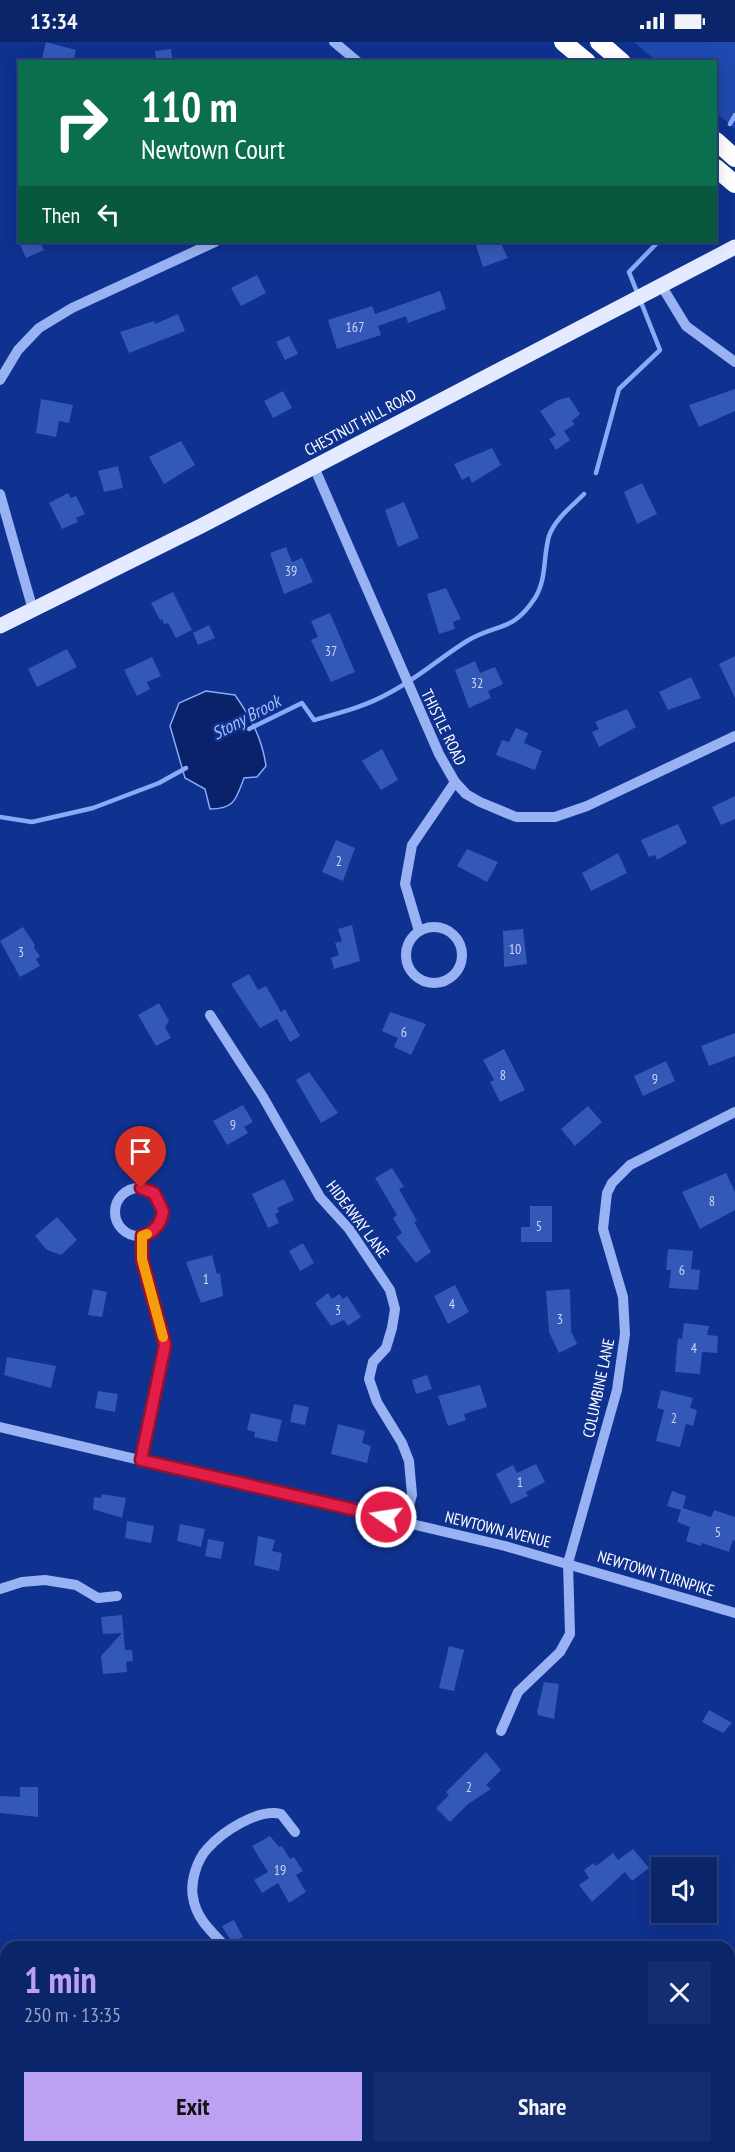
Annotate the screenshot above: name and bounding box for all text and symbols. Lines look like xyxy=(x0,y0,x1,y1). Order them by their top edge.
text: 13:34 xyxy=(30,7,78,35)
text: 110 m xyxy=(141,79,238,134)
icon: right xyxy=(42,84,120,162)
text: Newtown Court xyxy=(141,132,285,166)
icon: left xyxy=(92,198,125,231)
text: Then xyxy=(42,201,80,229)
house number: 167 xyxy=(346,318,364,336)
street label: CHESTNUT HILL ROAD xyxy=(301,384,419,460)
house number: 39 xyxy=(285,562,297,580)
house number: 37 xyxy=(325,642,337,660)
house number: 32 xyxy=(471,674,483,692)
street label: THISTLE ROAD xyxy=(417,686,471,768)
water label: Stony Brook xyxy=(208,688,286,745)
house number: 2 xyxy=(336,852,342,870)
house number: 10 xyxy=(509,940,521,958)
house number: 3 xyxy=(18,943,24,961)
house number: 6 xyxy=(401,1023,407,1041)
house number: 8 xyxy=(500,1066,506,1084)
house number: 9 xyxy=(652,1070,658,1088)
house number: 9 xyxy=(230,1116,236,1134)
pin xyxy=(115,1126,166,1188)
icon: arrive xyxy=(124,1135,157,1168)
street label: HIDEAWAY LANE xyxy=(322,1176,394,1262)
house number: 8 xyxy=(709,1192,715,1210)
house number: 5 xyxy=(536,1217,542,1235)
house number: 6 xyxy=(679,1261,685,1279)
house number: 1 xyxy=(203,1270,209,1288)
house number: 4 xyxy=(449,1295,456,1313)
house number: 3 xyxy=(335,1301,341,1319)
house number: 3 xyxy=(557,1310,563,1328)
street label: COLUMBINE LANE xyxy=(578,1336,618,1439)
house number: 4 xyxy=(691,1339,698,1357)
house number: 2 xyxy=(671,1409,677,1427)
house number: 1 xyxy=(517,1473,523,1491)
position arrow xyxy=(354,1485,418,1549)
street label: NEWTOWN AVENUE xyxy=(443,1506,553,1552)
house number: 5 xyxy=(715,1523,721,1541)
street label: NEWTOWN TURNPIKE xyxy=(595,1546,717,1600)
house number: 2 xyxy=(466,1778,472,1796)
map controls xyxy=(651,1857,717,1923)
button: sound xyxy=(651,1857,717,1923)
house number: 19 xyxy=(274,1861,286,1879)
text: 1 min xyxy=(24,1956,97,2003)
button: close xyxy=(648,1961,711,2024)
text: 250 m · 13:35 xyxy=(24,2002,121,2028)
button: Exit xyxy=(24,2072,362,2141)
button: Share xyxy=(374,2072,711,2141)

